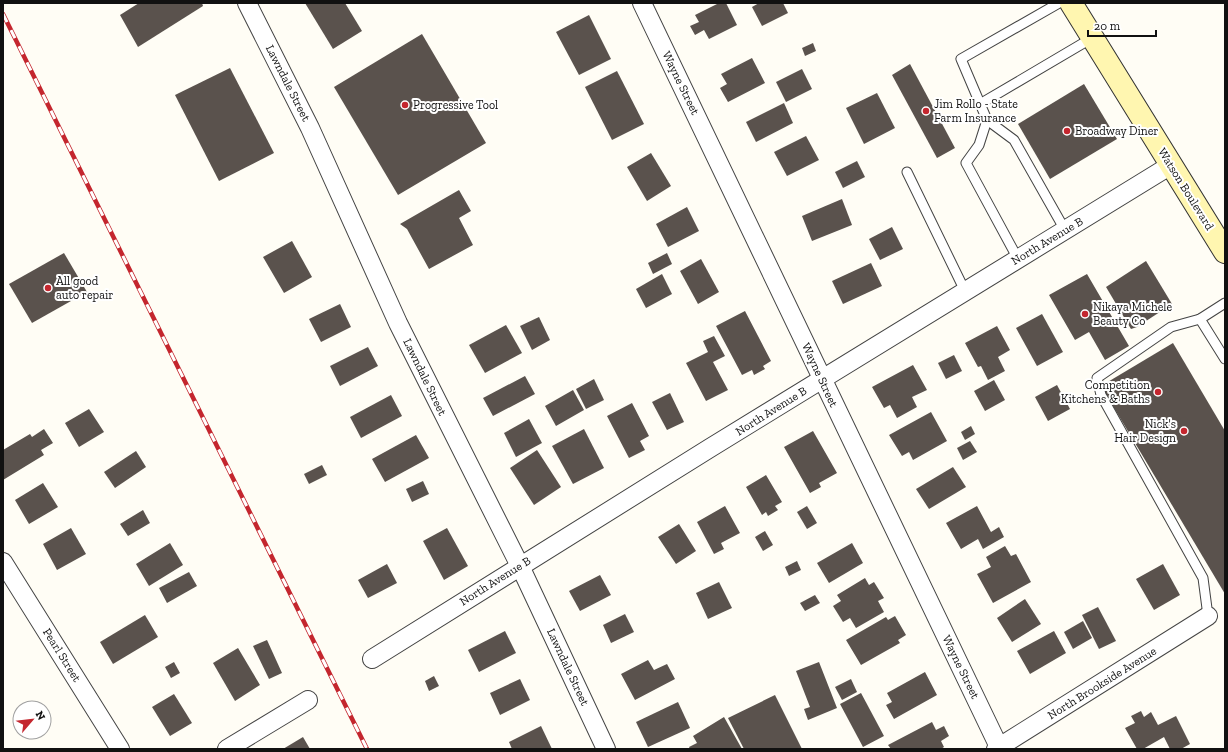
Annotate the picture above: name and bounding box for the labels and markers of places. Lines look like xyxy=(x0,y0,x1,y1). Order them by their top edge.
place label: Jim Rollo - State Farm Insurance xyxy=(934,97,1018,125)
place label: Progressive Tool xyxy=(413,98,498,112)
marker: Progressive Tool xyxy=(400,100,410,110)
marker: Jim Rollo - State Farm Insurance xyxy=(921,106,931,116)
place label: Broadway Diner xyxy=(1075,124,1158,138)
marker: Broadway Diner xyxy=(1062,126,1072,136)
place label: All good auto repair xyxy=(56,274,113,302)
marker: All good auto repair xyxy=(43,283,53,293)
place label: Nikaya Michele Beauty Co xyxy=(1093,300,1172,328)
marker: Nikaya Michele Beauty Co xyxy=(1080,309,1090,319)
place label: Competition Kitchens & Baths xyxy=(1061,378,1150,406)
marker: Competition Kitchens & Baths xyxy=(1153,387,1163,397)
place label: Nick's Hair Design xyxy=(1114,417,1176,445)
marker: Nick's Hair Design xyxy=(1179,426,1189,436)

